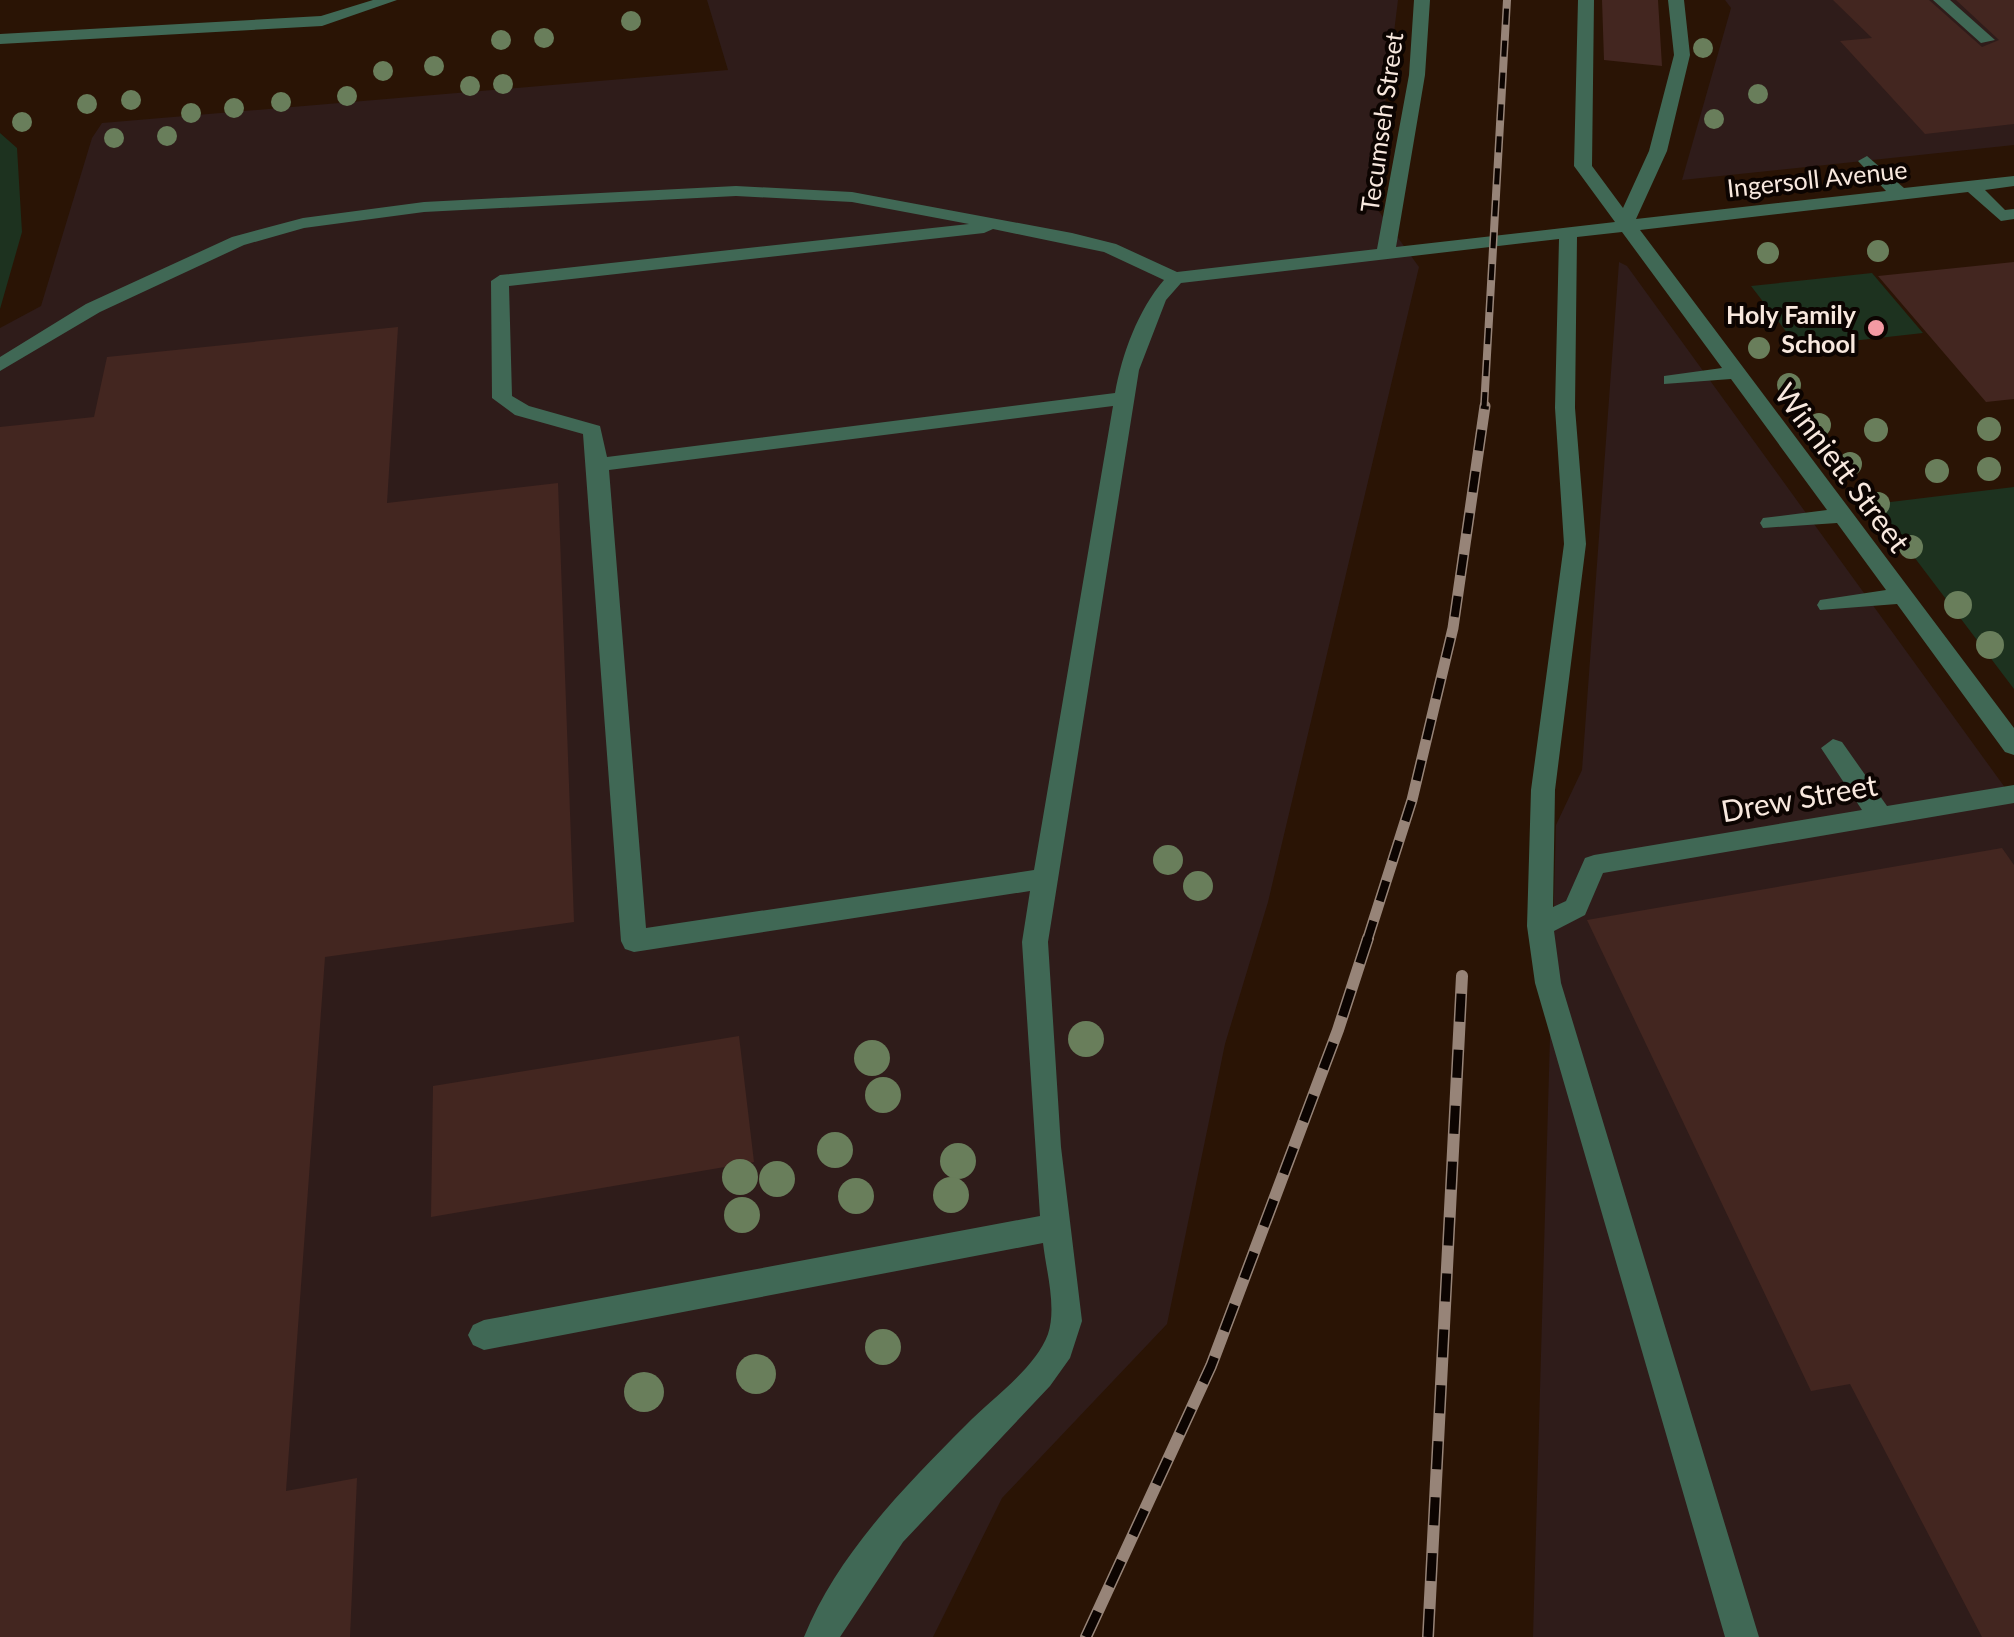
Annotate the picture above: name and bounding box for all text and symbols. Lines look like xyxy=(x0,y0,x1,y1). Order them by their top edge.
street label: Tecumseh Street xyxy=(1354,30,1408,214)
street label: Ingersoll Avenue xyxy=(1725,154,1909,202)
place label: Holy Family School xyxy=(1726,299,1857,358)
marker: Holy Family School xyxy=(1865,317,1887,339)
street label: Winniett Street xyxy=(1768,376,1918,559)
street label: Drew Street xyxy=(1718,766,1880,828)

